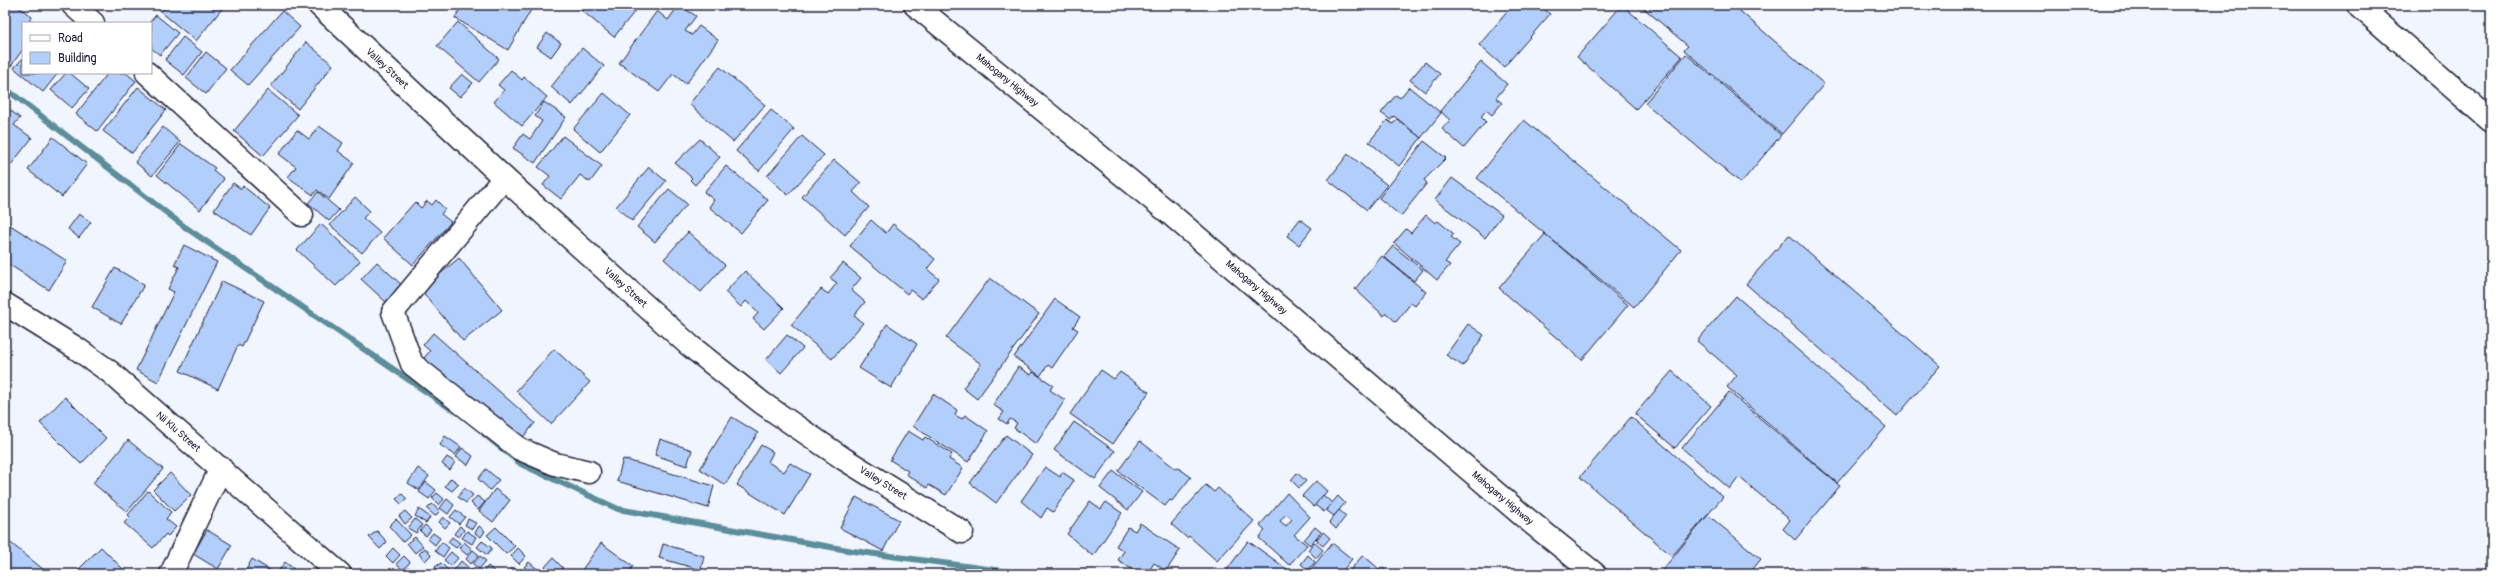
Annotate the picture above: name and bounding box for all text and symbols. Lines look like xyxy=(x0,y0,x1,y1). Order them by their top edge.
legend xyxy=(22,22,152,74)
text: Road xyxy=(58,31,83,46)
street label: Valley Street xyxy=(363,46,411,92)
text: Building xyxy=(58,51,97,66)
street label: Mahogany Highway xyxy=(974,51,1041,110)
street label: Mahogany Highway xyxy=(1223,258,1290,318)
street label: Valley Street xyxy=(601,265,650,311)
street label: Nii Klu Street xyxy=(154,409,204,455)
street label: Valley Street xyxy=(857,464,910,503)
street label: Mahogany Highway xyxy=(1469,469,1536,528)

